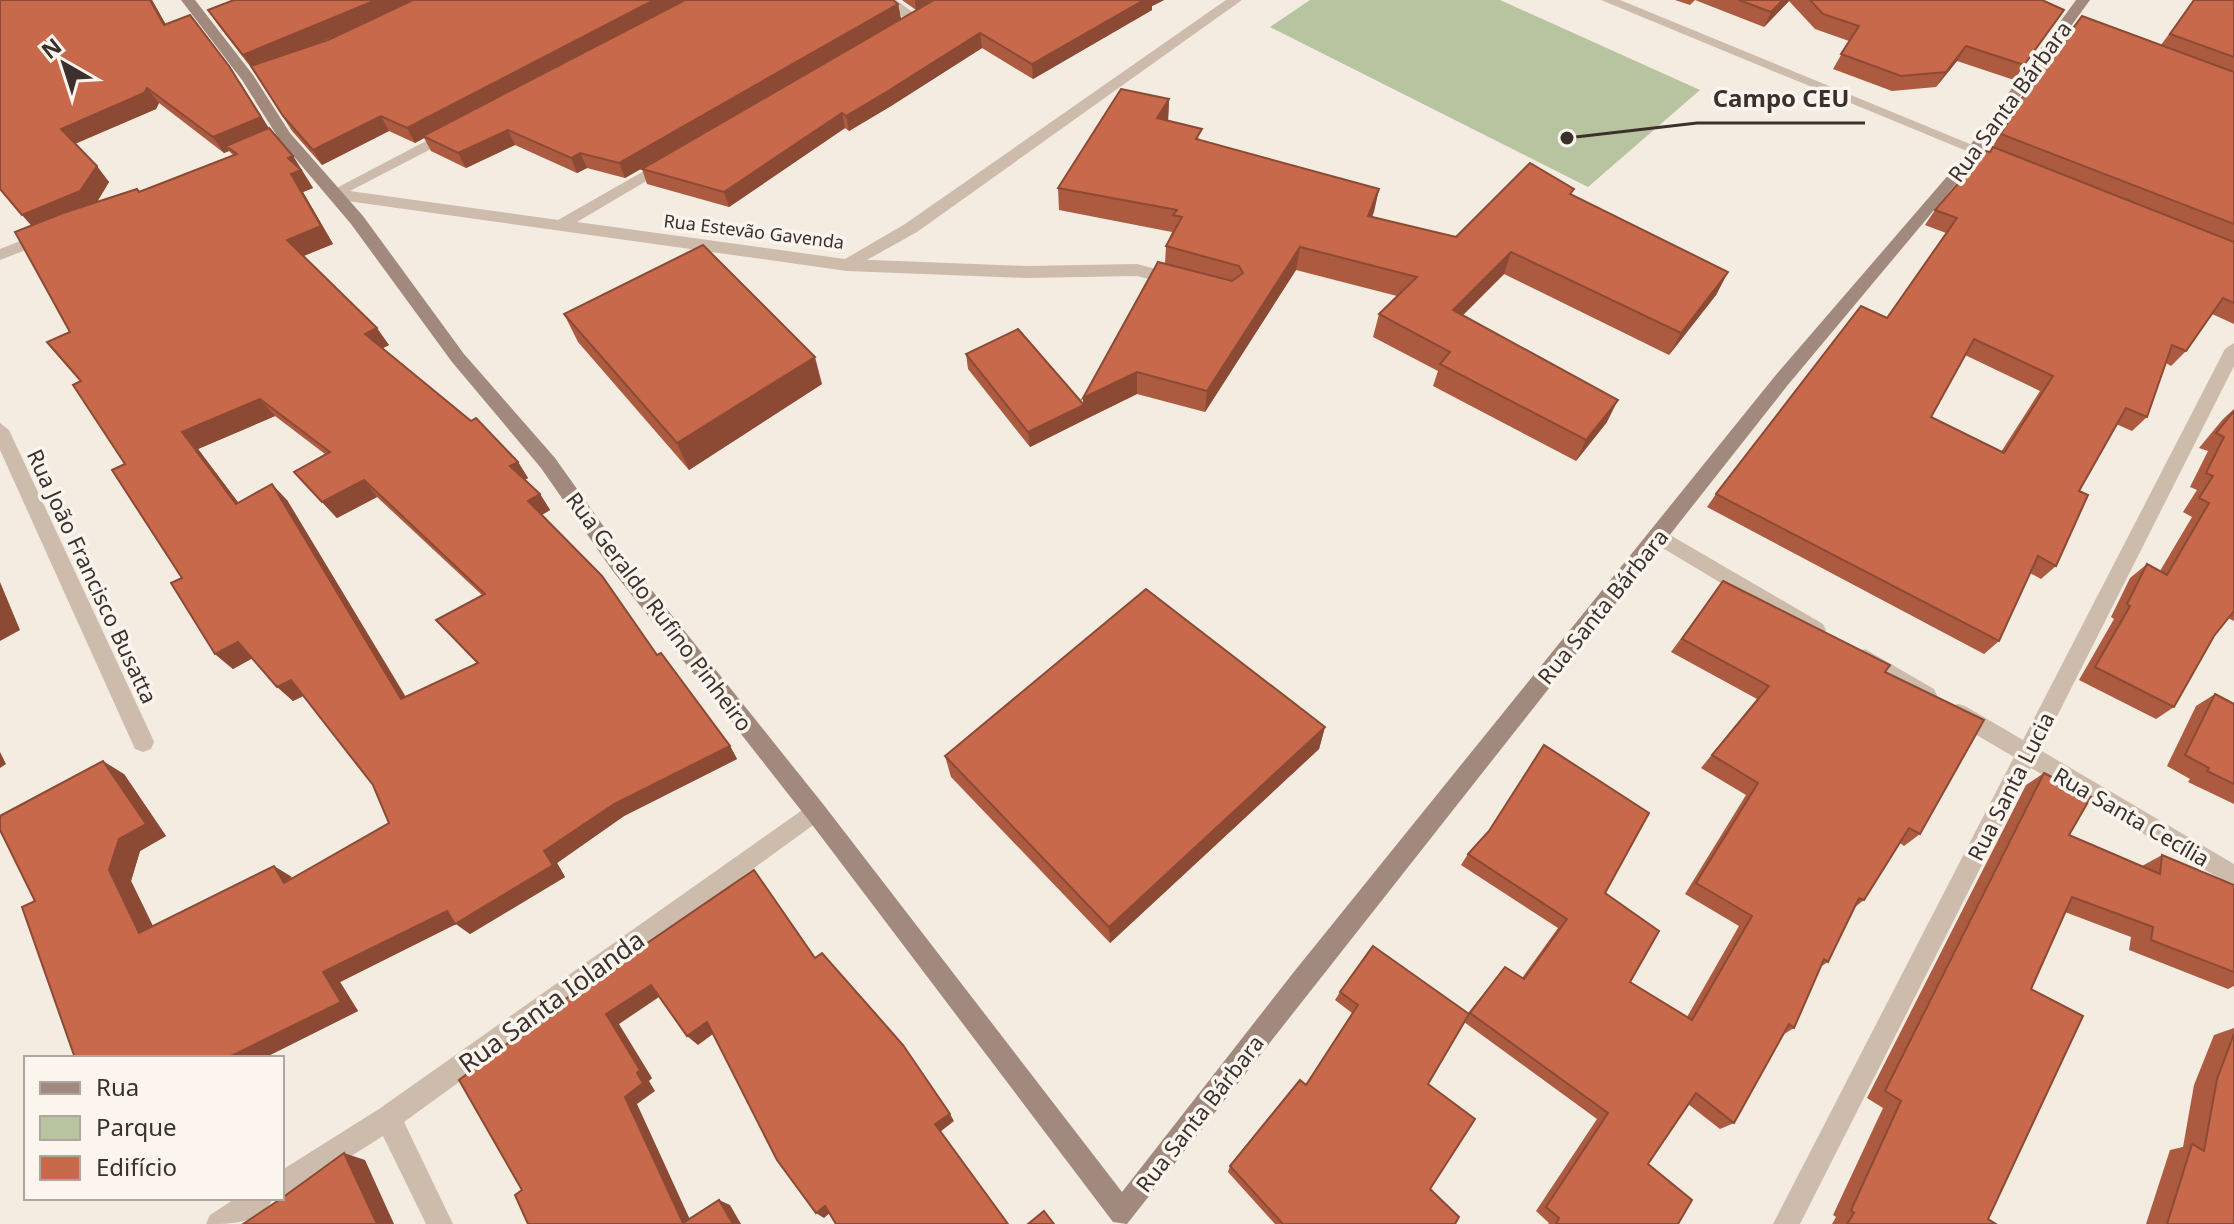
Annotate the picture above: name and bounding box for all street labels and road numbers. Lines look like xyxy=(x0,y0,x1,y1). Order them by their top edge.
street label: Rua Santa Bárbara xyxy=(1940,15,2078,187)
street label: Rua Estevão Gavenda xyxy=(662,208,846,254)
street label: Rua João Francisco Busatta xyxy=(21,444,165,708)
street label: Rua Geraldo Rufino Pinheiro xyxy=(560,485,760,737)
street label: Rua Santa Bárbara xyxy=(1530,522,1674,690)
street label: Rua Santa Lucia xyxy=(1960,707,2060,865)
street label: Rua Santa Cecília xyxy=(2048,759,2216,873)
street label: Rua Santa Iolanda xyxy=(451,921,651,1081)
street label: Rua Santa Bárbara xyxy=(1128,1028,1270,1198)

